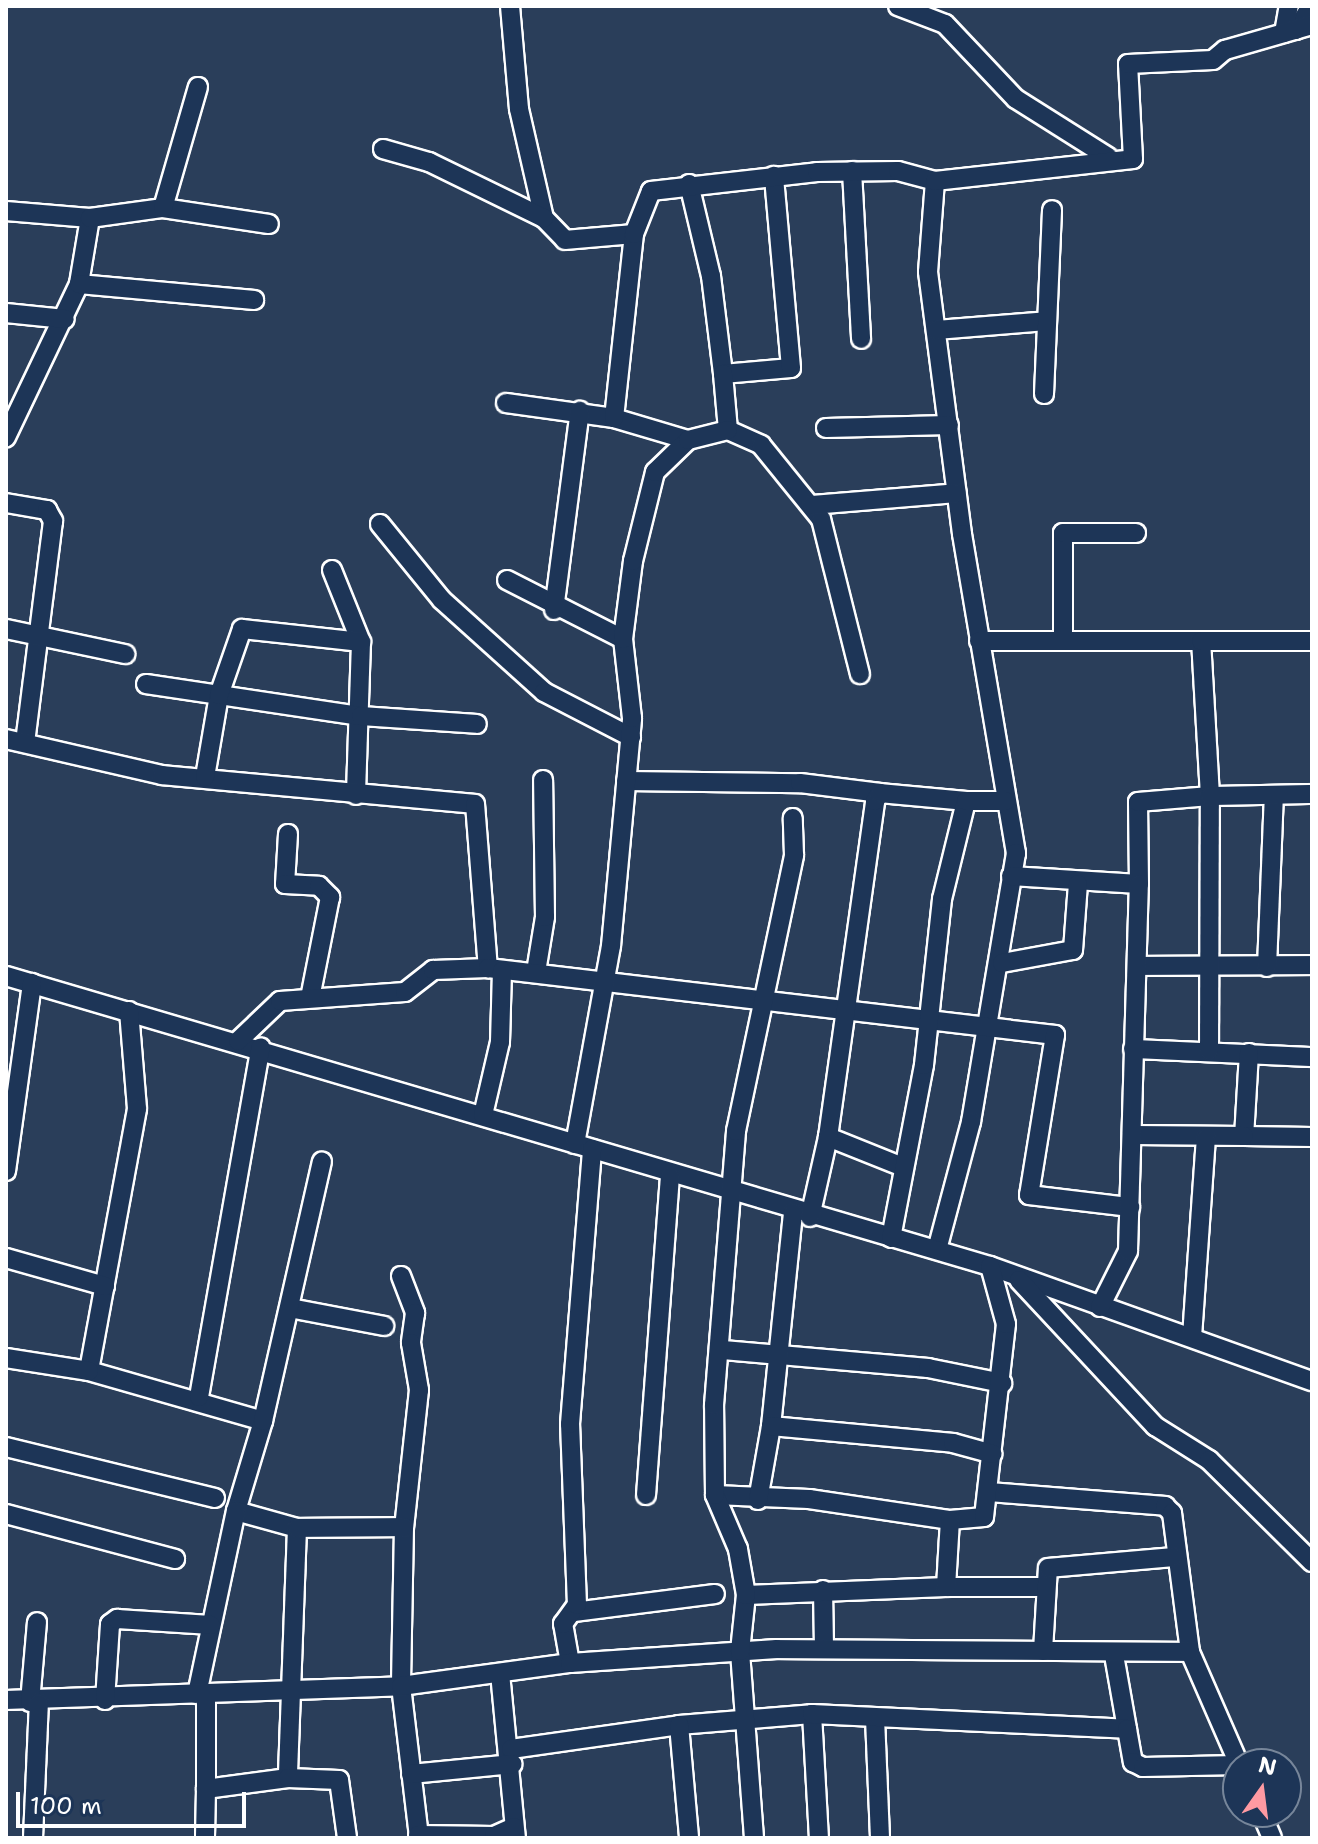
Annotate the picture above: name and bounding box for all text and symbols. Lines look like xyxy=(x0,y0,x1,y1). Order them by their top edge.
north arrow xyxy=(1222,1748,1302,1828)
text: N xyxy=(1255,1750,1279,1782)
scale bar xyxy=(20,1776,250,1826)
text: 100 m xyxy=(30,1790,102,1822)

